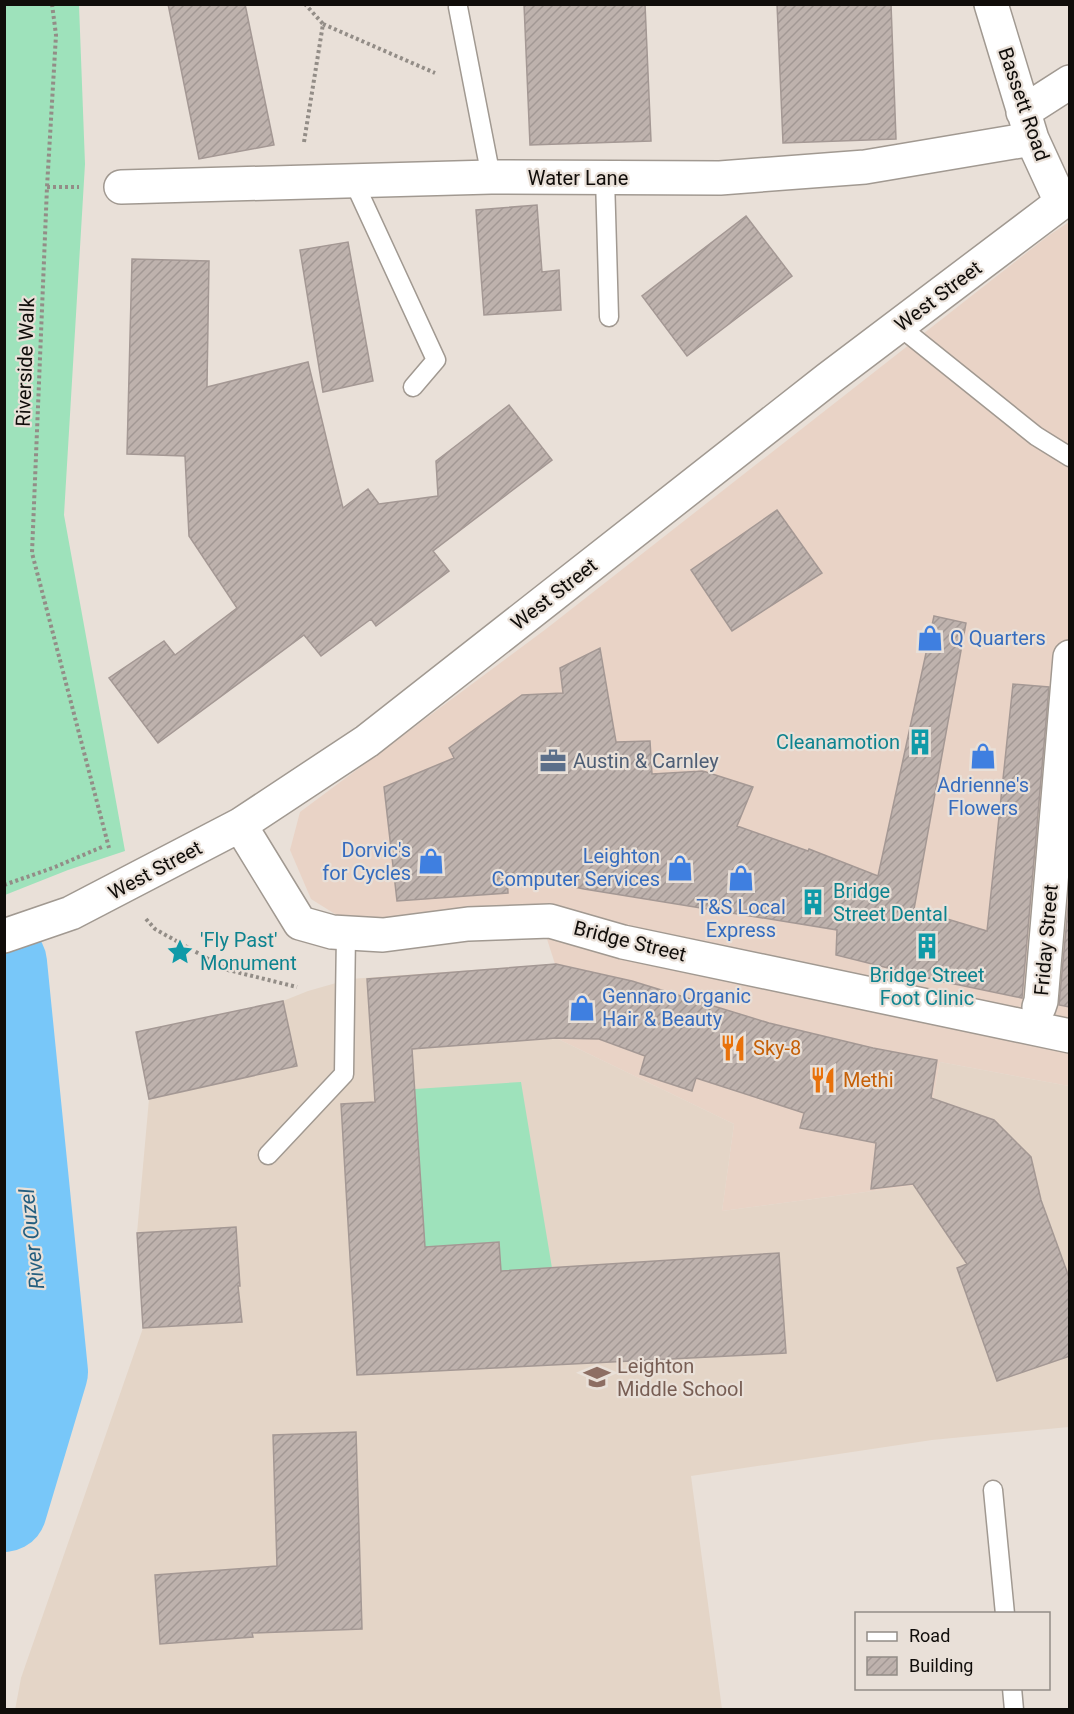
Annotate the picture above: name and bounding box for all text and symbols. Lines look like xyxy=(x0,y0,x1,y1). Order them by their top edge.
street label: Bassett Road xyxy=(993,44,1055,164)
street label: Water Lane xyxy=(528,166,628,190)
street label: West Street xyxy=(890,256,986,336)
street label: Riverside Walk xyxy=(11,296,39,427)
street label: West Street xyxy=(506,553,602,635)
shop icon: Q Quarters xyxy=(915,623,945,653)
place label: Q Quarters xyxy=(950,626,1046,650)
building icon: Cleanamotion xyxy=(905,727,935,757)
place label: Cleanamotion xyxy=(776,730,900,754)
shop icon: Adrienne's Flowers xyxy=(968,741,998,771)
office icon: Austin & Carnley xyxy=(538,746,568,776)
place label: Austin & Carnley xyxy=(573,749,719,773)
place label: Adrienne's Flowers xyxy=(937,773,1029,820)
street label: West Street xyxy=(104,835,206,905)
place label: Dorvic's for Cycles xyxy=(322,838,411,885)
place label: Leighton Computer Services xyxy=(492,844,660,891)
shop icon: Dorvic's for Cycles xyxy=(416,846,446,876)
shop icon: Leighton Computer Services xyxy=(665,853,695,883)
shop icon: T&S Local Express xyxy=(726,863,756,893)
place label: Bridge Street Dental xyxy=(833,879,948,926)
street label: Friday Street xyxy=(1029,883,1063,997)
building icon: Bridge Street Dental xyxy=(798,887,828,917)
place label: T&S Local Express xyxy=(696,895,786,942)
street label: Bridge Street xyxy=(571,915,689,967)
place label: 'Fly Past' Monument xyxy=(200,928,297,975)
building icon: Bridge Street Foot Clinic xyxy=(912,931,942,961)
place icon: 'Fly Past' Monument xyxy=(165,937,195,967)
place label: Bridge Street Foot Clinic xyxy=(870,963,984,1010)
place label: Gennaro Organic Hair & Beauty xyxy=(602,984,751,1031)
shop icon: Gennaro Organic Hair & Beauty xyxy=(567,993,597,1023)
restaurant icon: Sky-8 xyxy=(718,1033,748,1063)
place label: Sky-8 xyxy=(753,1036,801,1060)
restaurant icon: Methi xyxy=(808,1065,838,1095)
place label: Methi xyxy=(843,1068,894,1092)
water label: River Ouzel xyxy=(15,1186,49,1291)
place label: Leighton Middle School xyxy=(617,1354,743,1401)
school or university icon: Leighton Middle School xyxy=(582,1362,612,1392)
legend xyxy=(855,1612,1050,1690)
text: Road xyxy=(909,1625,950,1646)
text: Building xyxy=(909,1655,973,1676)

